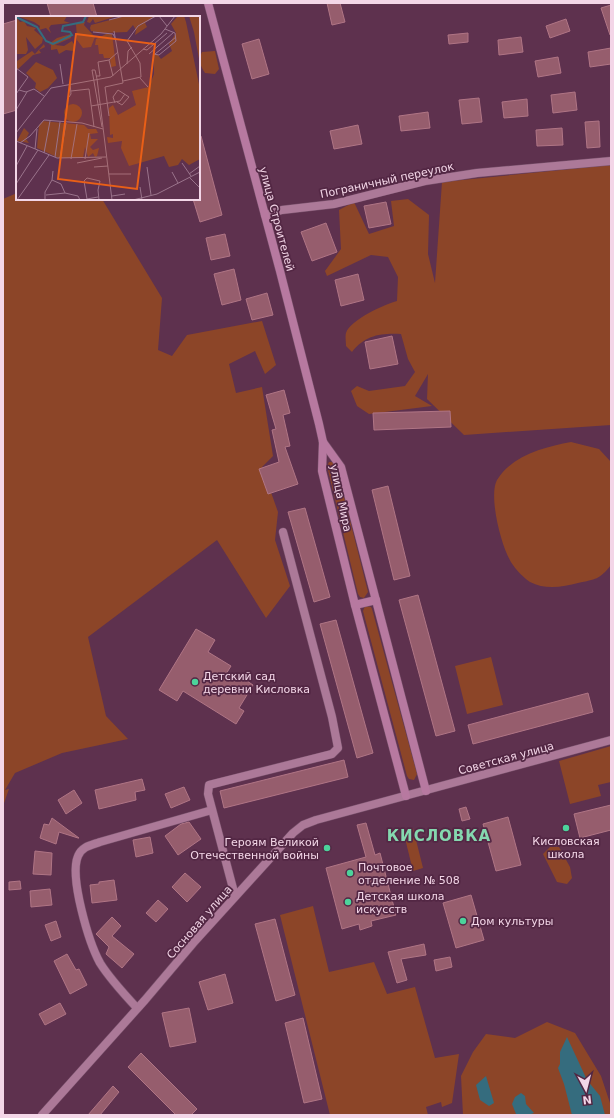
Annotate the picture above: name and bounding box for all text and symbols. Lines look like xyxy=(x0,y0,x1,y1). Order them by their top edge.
inset map xyxy=(16,16,200,200)
street label: Пограничный переулок xyxy=(319,160,456,201)
street label: улица Строителей xyxy=(256,166,297,273)
street label: улица Мира xyxy=(327,463,354,533)
place label: Детский сад деревни Кисловка xyxy=(203,670,310,696)
marker: Детский сад деревни Кисловка xyxy=(190,677,200,687)
street label: Советская улица xyxy=(457,739,555,778)
marker: Кисловская школа xyxy=(561,823,571,833)
district label: КИСЛОВКА xyxy=(387,827,491,845)
place label: Кисловская школа xyxy=(532,835,600,861)
place label: Героям Великой Отечественной войны xyxy=(190,836,319,862)
marker: Героям Великой Отечественной войны xyxy=(322,843,332,853)
place label: Почтовое отделение № 508 xyxy=(358,861,460,887)
marker: Почтовое отделение № 508 xyxy=(345,868,355,878)
street label: Сосновая улица xyxy=(164,883,235,962)
place label: Детская школа искусств xyxy=(356,890,445,916)
marker: Детская школа искусств xyxy=(343,897,353,907)
place label: Дом культуры xyxy=(471,915,553,928)
marker: Дом культуры xyxy=(458,916,468,926)
north arrow xyxy=(566,1070,606,1110)
text: N xyxy=(582,1092,593,1106)

